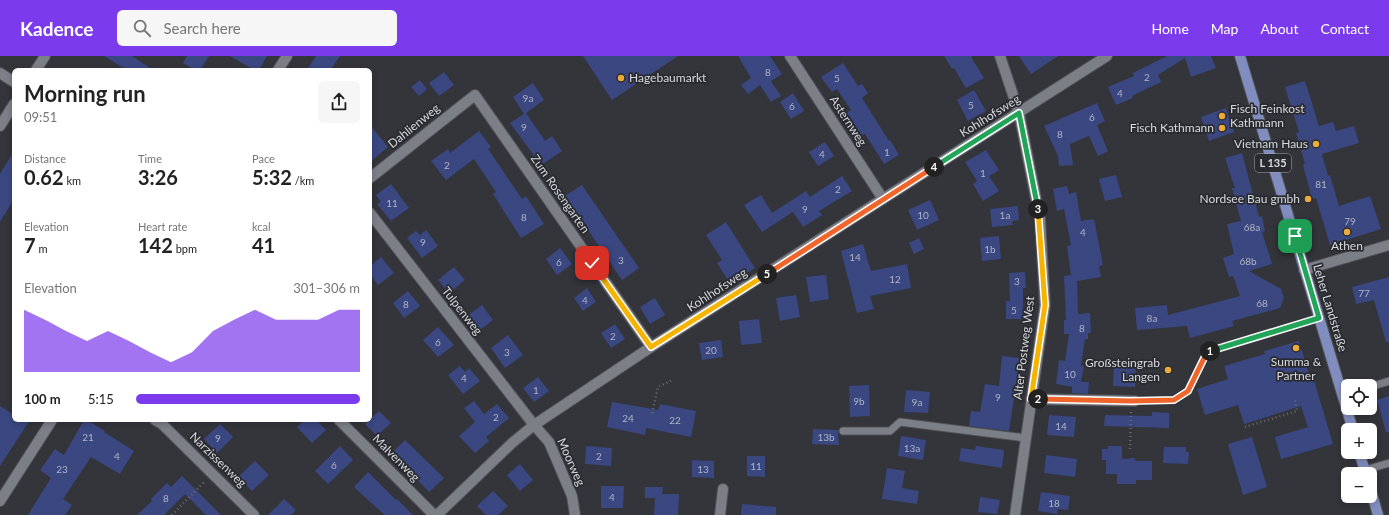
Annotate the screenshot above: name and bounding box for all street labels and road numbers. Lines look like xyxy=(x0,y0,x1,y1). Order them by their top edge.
street label: Kohlhofsweg xyxy=(957,91,1023,140)
street label: Asternweg xyxy=(827,93,870,149)
street label: Dahlienweg xyxy=(385,100,443,151)
street label: Zum Rosengarten xyxy=(528,151,593,236)
road number: L 135 xyxy=(1255,154,1291,172)
street label: Leher Landstraße xyxy=(1310,262,1351,353)
street label: Kohlhofsweg xyxy=(684,265,750,315)
street label: Tulpenweg xyxy=(439,284,486,338)
street label: Alter Postweg West xyxy=(1010,295,1037,401)
street label: Narzissenweg xyxy=(187,429,250,490)
street label: Malvenweg xyxy=(370,431,423,484)
street label: Moorweg xyxy=(554,436,589,488)

